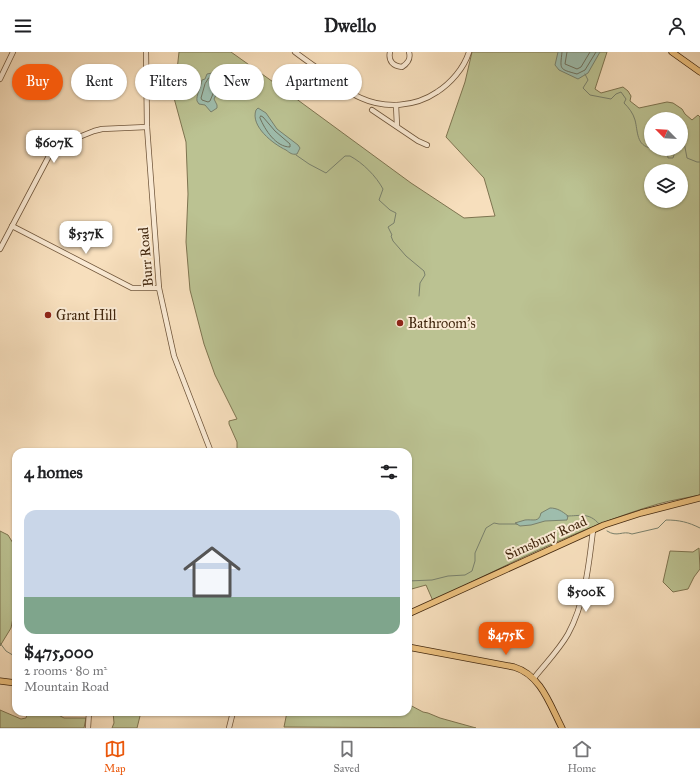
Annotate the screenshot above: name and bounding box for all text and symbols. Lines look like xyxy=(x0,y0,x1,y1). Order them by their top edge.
icon: menu xyxy=(12,15,34,37)
text: Dwello xyxy=(324,15,376,37)
icon: person xyxy=(666,15,688,37)
chip: Buy xyxy=(12,64,63,100)
chip: Rent xyxy=(71,64,127,100)
chip: Filters xyxy=(135,64,201,100)
chip: New xyxy=(209,64,264,100)
chip: Apartment xyxy=(272,64,362,100)
north arrow xyxy=(644,112,688,156)
map controls xyxy=(644,112,688,208)
pin: $607K xyxy=(26,130,82,164)
text: $607K xyxy=(35,135,73,151)
button: layers xyxy=(644,164,688,208)
pin: $537K xyxy=(58,221,114,255)
text: $537K xyxy=(68,226,104,242)
street label: Burr Road xyxy=(135,226,157,288)
place label: Grant Hill xyxy=(56,307,117,324)
marker: Grant Hill xyxy=(43,310,53,320)
place label: Bathroom's xyxy=(408,315,476,332)
marker: Bathroom's xyxy=(395,318,405,328)
icon: filters xyxy=(378,461,400,483)
text: 4 homes xyxy=(24,462,83,483)
street label: Simsbury Road xyxy=(503,512,589,564)
icon: home xyxy=(176,536,248,608)
pin: $500K xyxy=(558,579,614,613)
text: $500K xyxy=(567,584,605,600)
pin: $475K xyxy=(478,622,534,656)
text: $475K xyxy=(488,627,524,643)
text: $475,000 xyxy=(24,642,94,663)
text: 2 rooms · 80 m² xyxy=(24,663,107,679)
text: Mountain Road xyxy=(24,679,109,695)
tab: Map xyxy=(104,738,126,775)
tab: Saved xyxy=(334,738,360,775)
tab: Home xyxy=(567,738,596,775)

